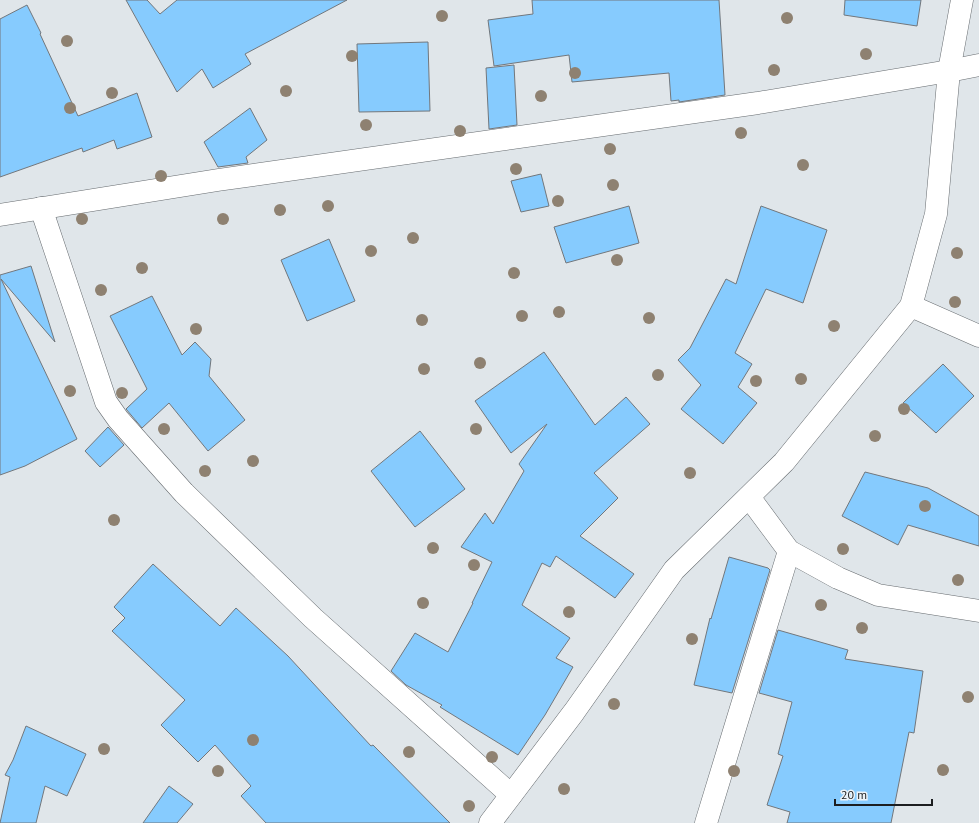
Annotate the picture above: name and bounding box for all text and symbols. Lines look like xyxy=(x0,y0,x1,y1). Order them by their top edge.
scale bar xyxy=(835,781,932,807)
text: 20 m xyxy=(841,787,867,802)

